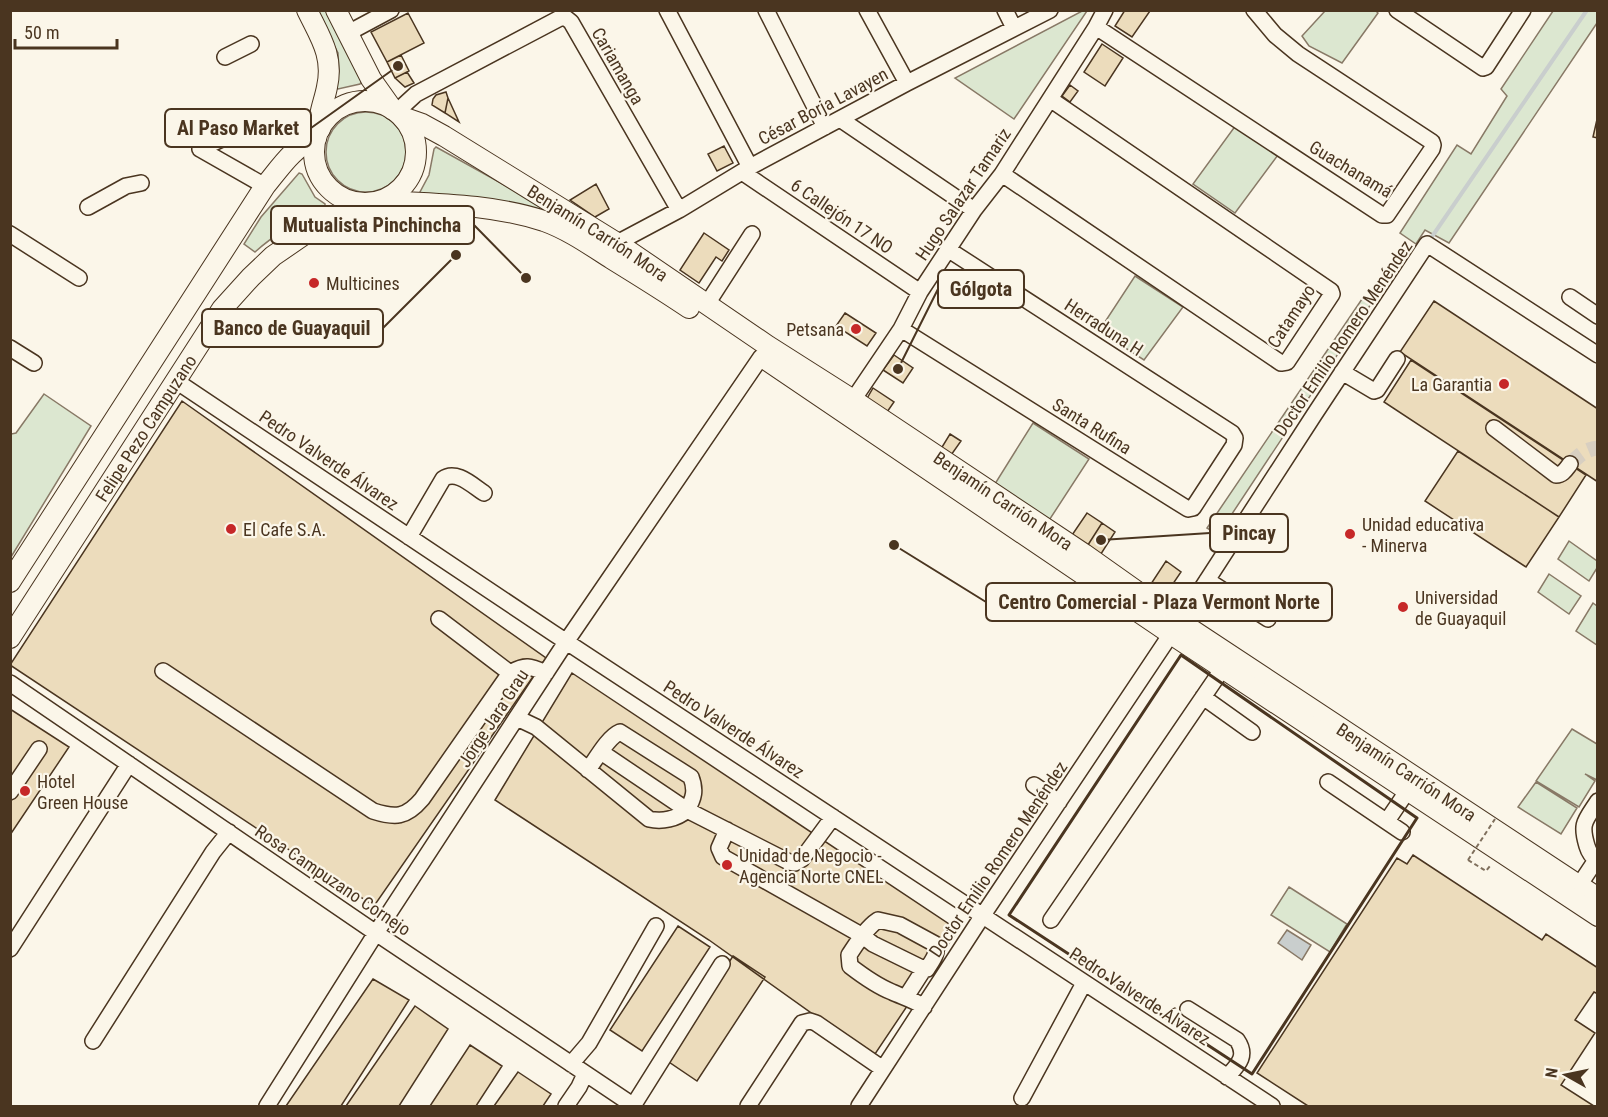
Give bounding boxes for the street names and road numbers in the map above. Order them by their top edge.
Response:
street label: Cariamanga [588,24,648,108]
street label: César Borja Lavayen [755,63,891,149]
street label: Hugo Salazar Tamariz [911,124,1015,264]
street label: Guachanamá [1306,136,1396,202]
street label: 6 Callejón 17 NO [787,174,897,258]
street label: Benjamín Carrión Mora [524,180,672,285]
street label: Doctor Emilio Romero Menéndez [1270,236,1417,440]
street label: Catamayo [1263,280,1319,352]
street label: Herraduna H [1061,294,1147,360]
street label: Felipe Pezo Campuzano [90,351,200,505]
street label: Santa Rufina [1049,393,1135,459]
street label: Pedro Valverde Álvarez [255,406,403,514]
street label: Benjamín Carrión Mora [930,446,1077,554]
street label: Jorge Jara Grau [453,665,533,771]
street label: Pedro Valverde Álvarez [660,676,808,782]
street label: Benjamín Carrión Mora [1333,718,1480,825]
street label: Doctor Emilio Romero Menéndez [925,757,1072,961]
street label: Rosa Campuzano Cornejo [251,820,415,940]
street label: Pedro Valverde Álvarez [1066,943,1214,1049]

